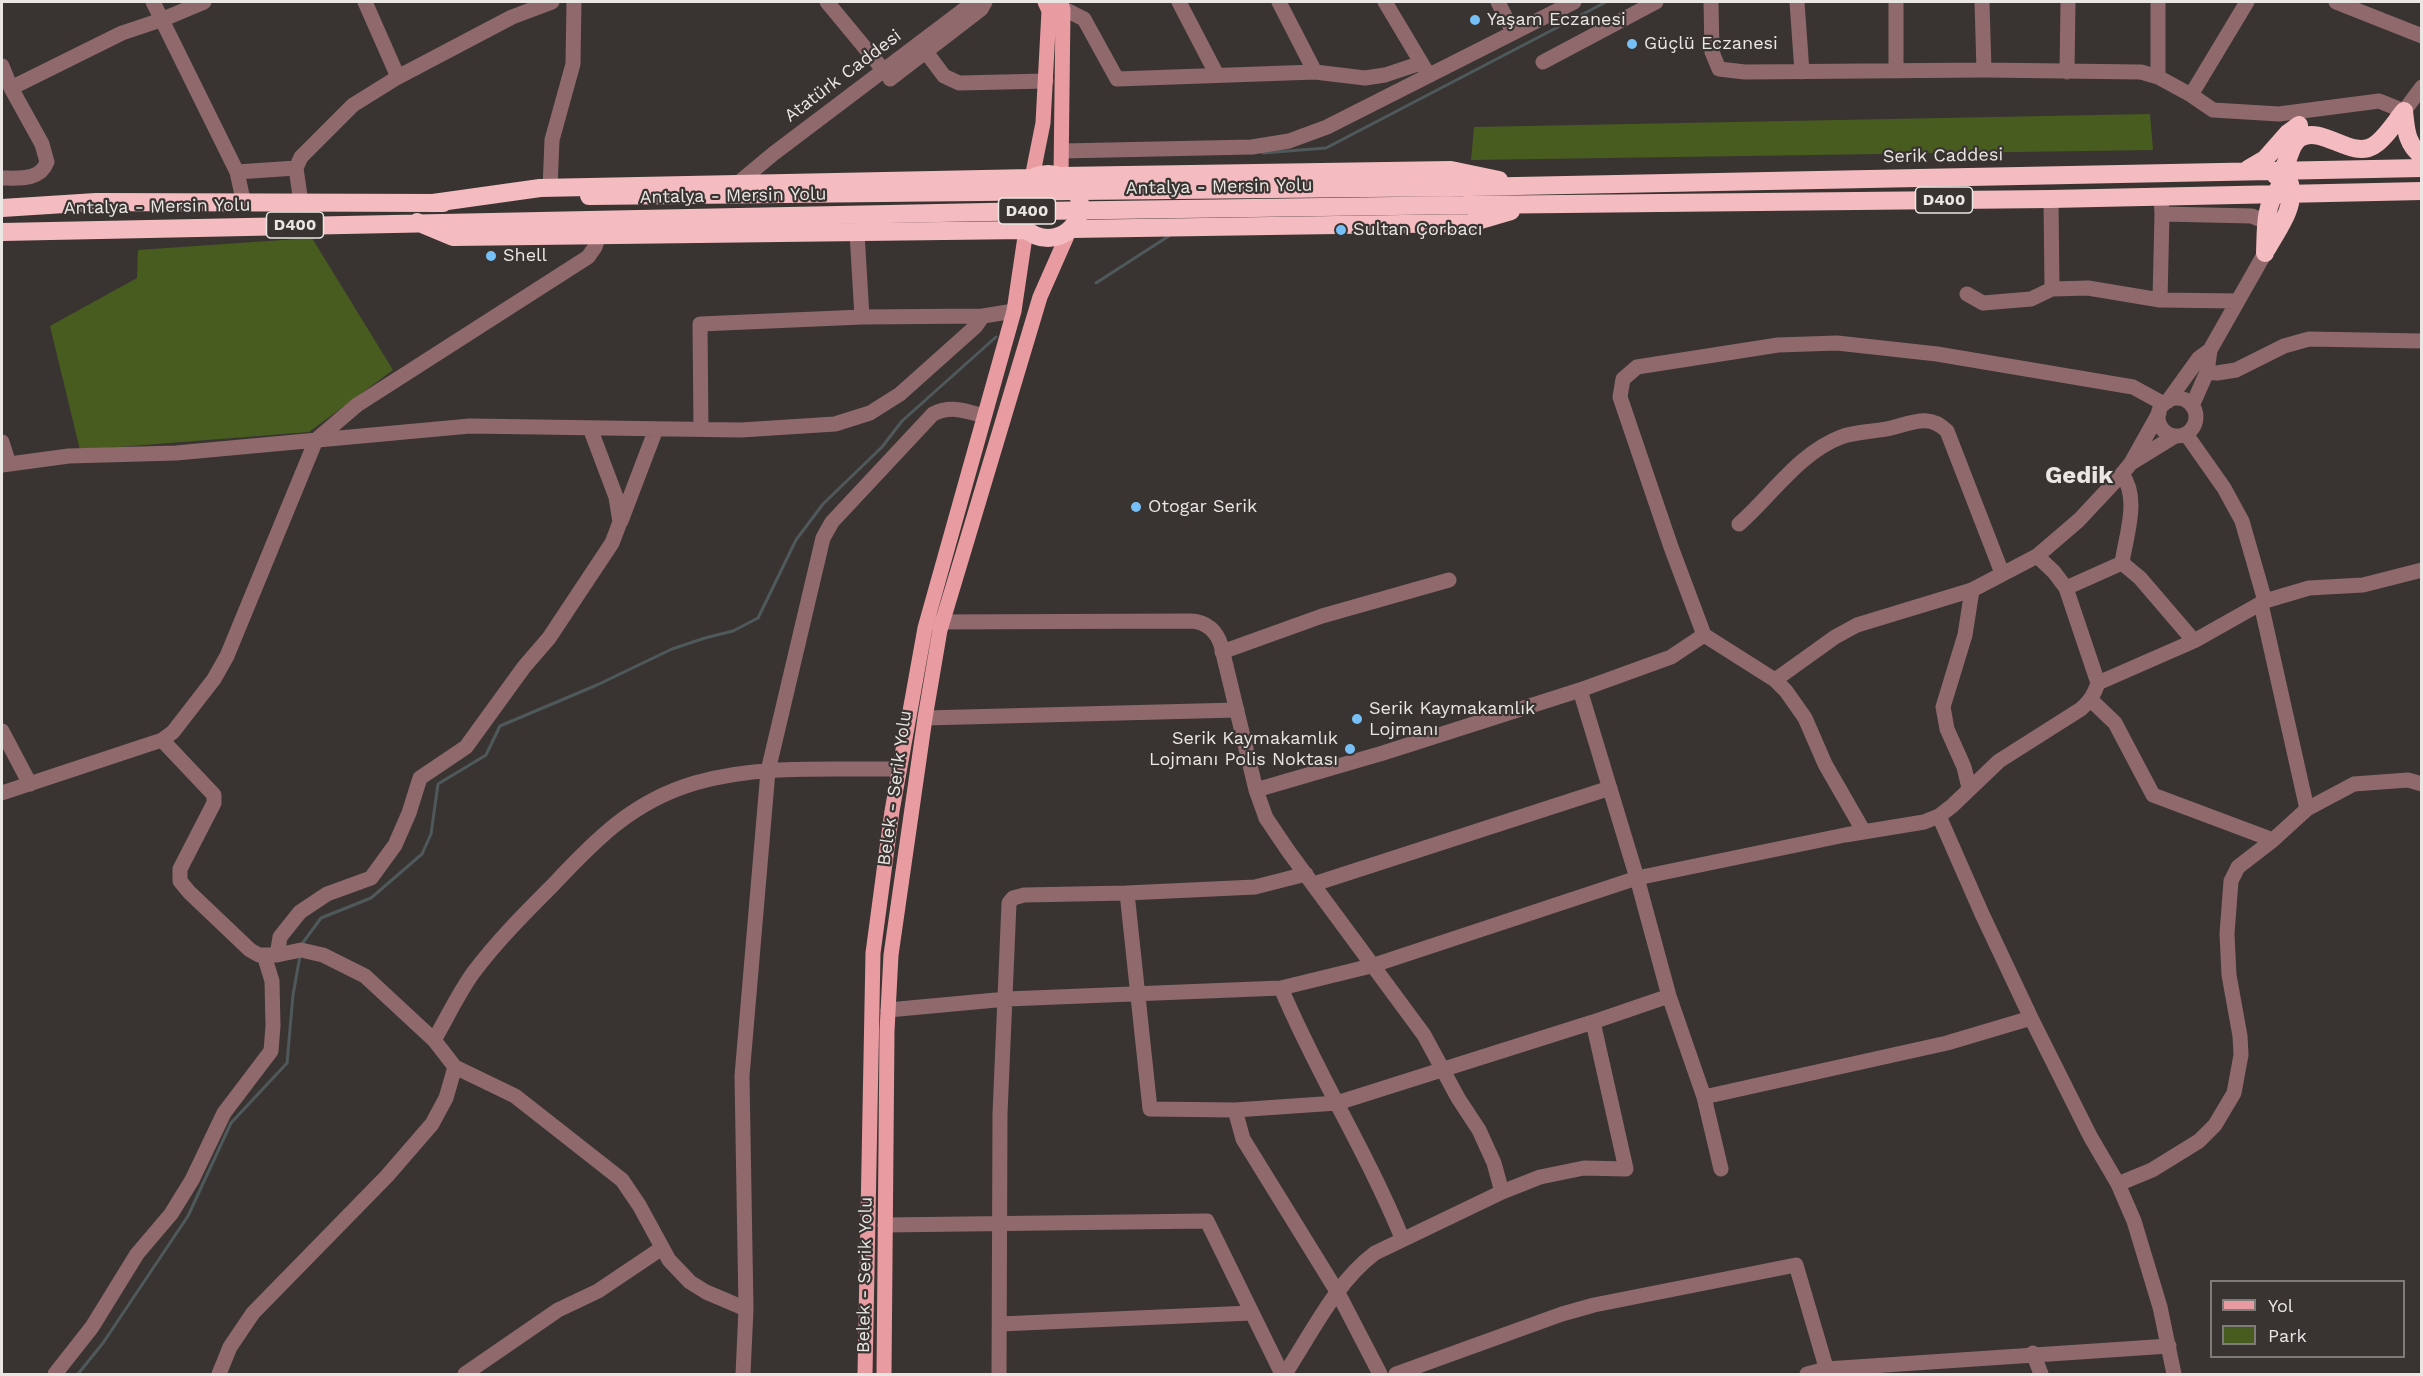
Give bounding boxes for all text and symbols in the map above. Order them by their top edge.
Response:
place label: Yaşam Eczanesi [1487,9,1626,31]
marker: Yaşam Eczanesi [1468,13,1482,27]
street label: Atatürk Caddesi [780,25,906,127]
place label: Güçlü Eczanesi [1644,33,1778,55]
marker: Güçlü Eczanesi [1625,37,1639,51]
street label: Serik Caddesi [1883,144,2003,168]
street label: Antalya - Mersin Yolu [1125,175,1313,199]
street label: Antalya - Mersin Yolu [639,184,827,208]
road number: D400 [1916,187,1972,213]
street label: Antalya - Mersin Yolu [63,195,251,219]
road number: D400 [998,198,1056,224]
road number: D400 [266,212,324,238]
place label: Sultan Çorbacı [1353,219,1483,241]
marker: Sultan Çorbacı [1334,223,1348,237]
place label: Shell [503,245,547,267]
marker: Shell [484,249,498,263]
district label: Gedik [2045,462,2113,490]
place label: Otogar Serik [1148,496,1257,518]
marker: Otogar Serik [1129,500,1143,514]
place label: Serik Kaymakamlık Lojmanı [1369,698,1535,740]
street label: Belek - Serik Yolu [873,709,917,867]
marker: Serik Kaymakamlık Lojmanı [1350,712,1364,726]
place label: Serik Kaymakamlık Lojmanı Polis Noktası [1149,728,1338,771]
marker: Serik Kaymakamlık Lojmanı Polis Noktası [1343,742,1357,756]
street label: Belek - Serik Yolu [853,1197,877,1353]
legend [2210,1280,2405,1358]
text: Yol [2268,1295,2293,1316]
text: Park [2268,1325,2307,1346]

